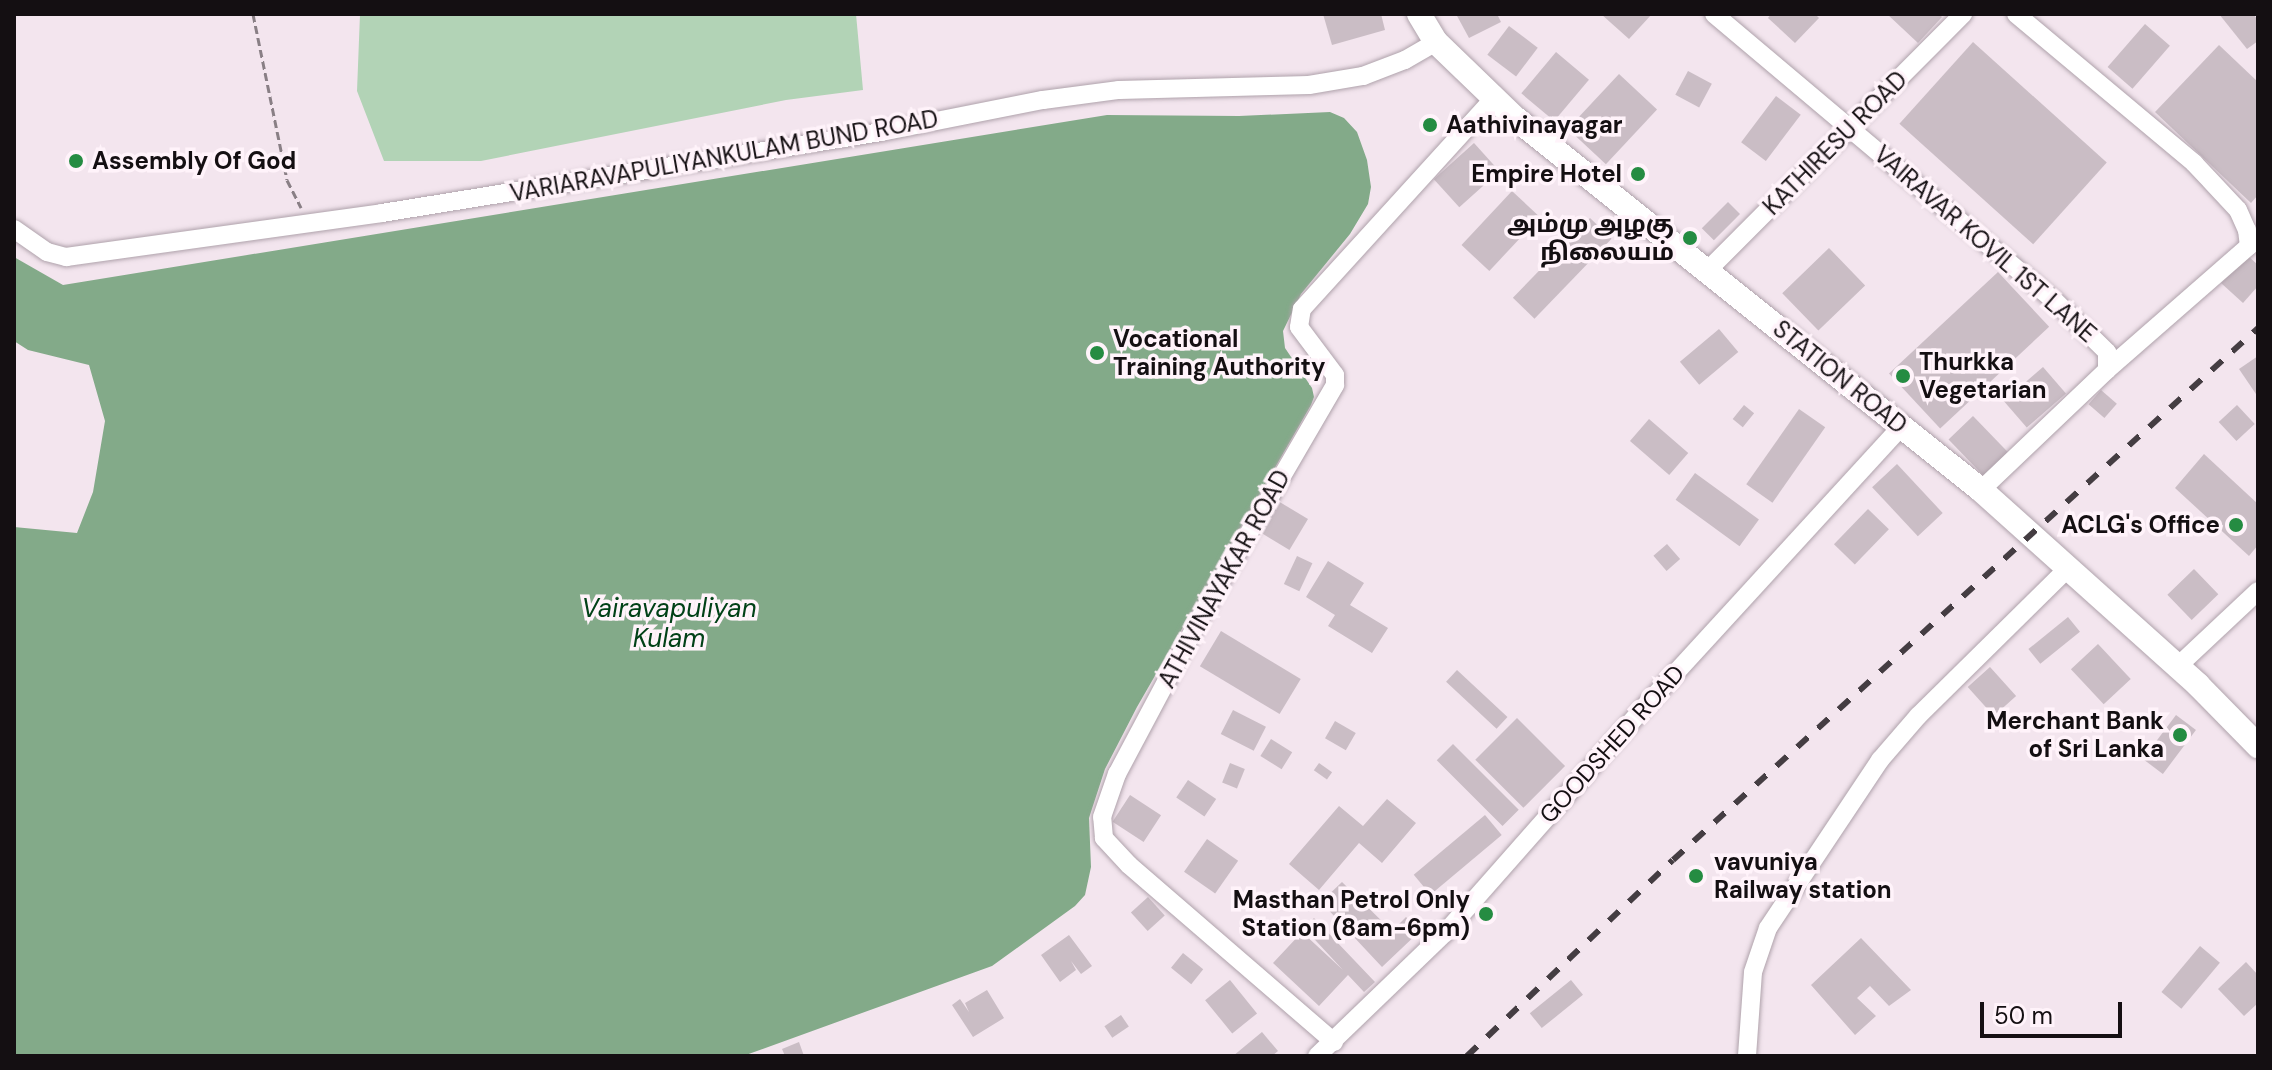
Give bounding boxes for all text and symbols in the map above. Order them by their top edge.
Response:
street label: KATHIRESU ROAD [1757,65,1913,221]
street label: VARIARAVAPULIYANKULAM BUND ROAD [508,104,940,208]
place label: Aathivinayagar [1446,111,1623,139]
marker: Aathivinayagar [1421,116,1439,134]
street label: VAIRAVAR KOVIL 1ST LANE [1868,140,2102,348]
place label: Assembly Of God [92,147,296,175]
marker: Assembly Of God [67,152,85,170]
place label: Empire Hotel [1471,160,1622,188]
marker: Empire Hotel [1629,165,1647,183]
place label: அம்மு அழகு நிலையம் [1507,210,1674,266]
marker: அம்மு அழகு நிலையம் [1681,229,1699,247]
street label: STATION ROAD [1767,314,1913,440]
place label: Vocational Training Authority [1113,325,1326,381]
marker: Vocational Training Authority [1088,344,1106,362]
place label: Thurkka Vegetarian [1919,348,2046,404]
marker: Thurkka Vegetarian [1894,367,1912,385]
street label: ATHIVINAYAKAR ROAD [1152,465,1296,693]
place label: ACLG's Office [2061,511,2220,539]
marker: ACLG's Office [2227,516,2245,534]
water label: Vairavapuliyan Kulam [581,593,757,654]
street label: GOODSHED ROAD [1533,659,1691,829]
place label: Merchant Bank of Sri Lanka [1986,707,2164,763]
marker: Merchant Bank of Sri Lanka [2171,726,2189,744]
place label: vavuniya Railway station [1714,848,1892,904]
marker: vavuniya Railway station [1685,865,1707,887]
place label: Masthan Petrol Only Station (8am-6pm) [1233,886,1470,942]
marker: Masthan Petrol Only Station (8am-6pm) [1477,905,1495,923]
scale bar [1984,986,2126,1036]
text: 50 m [1994,1000,2053,1031]

